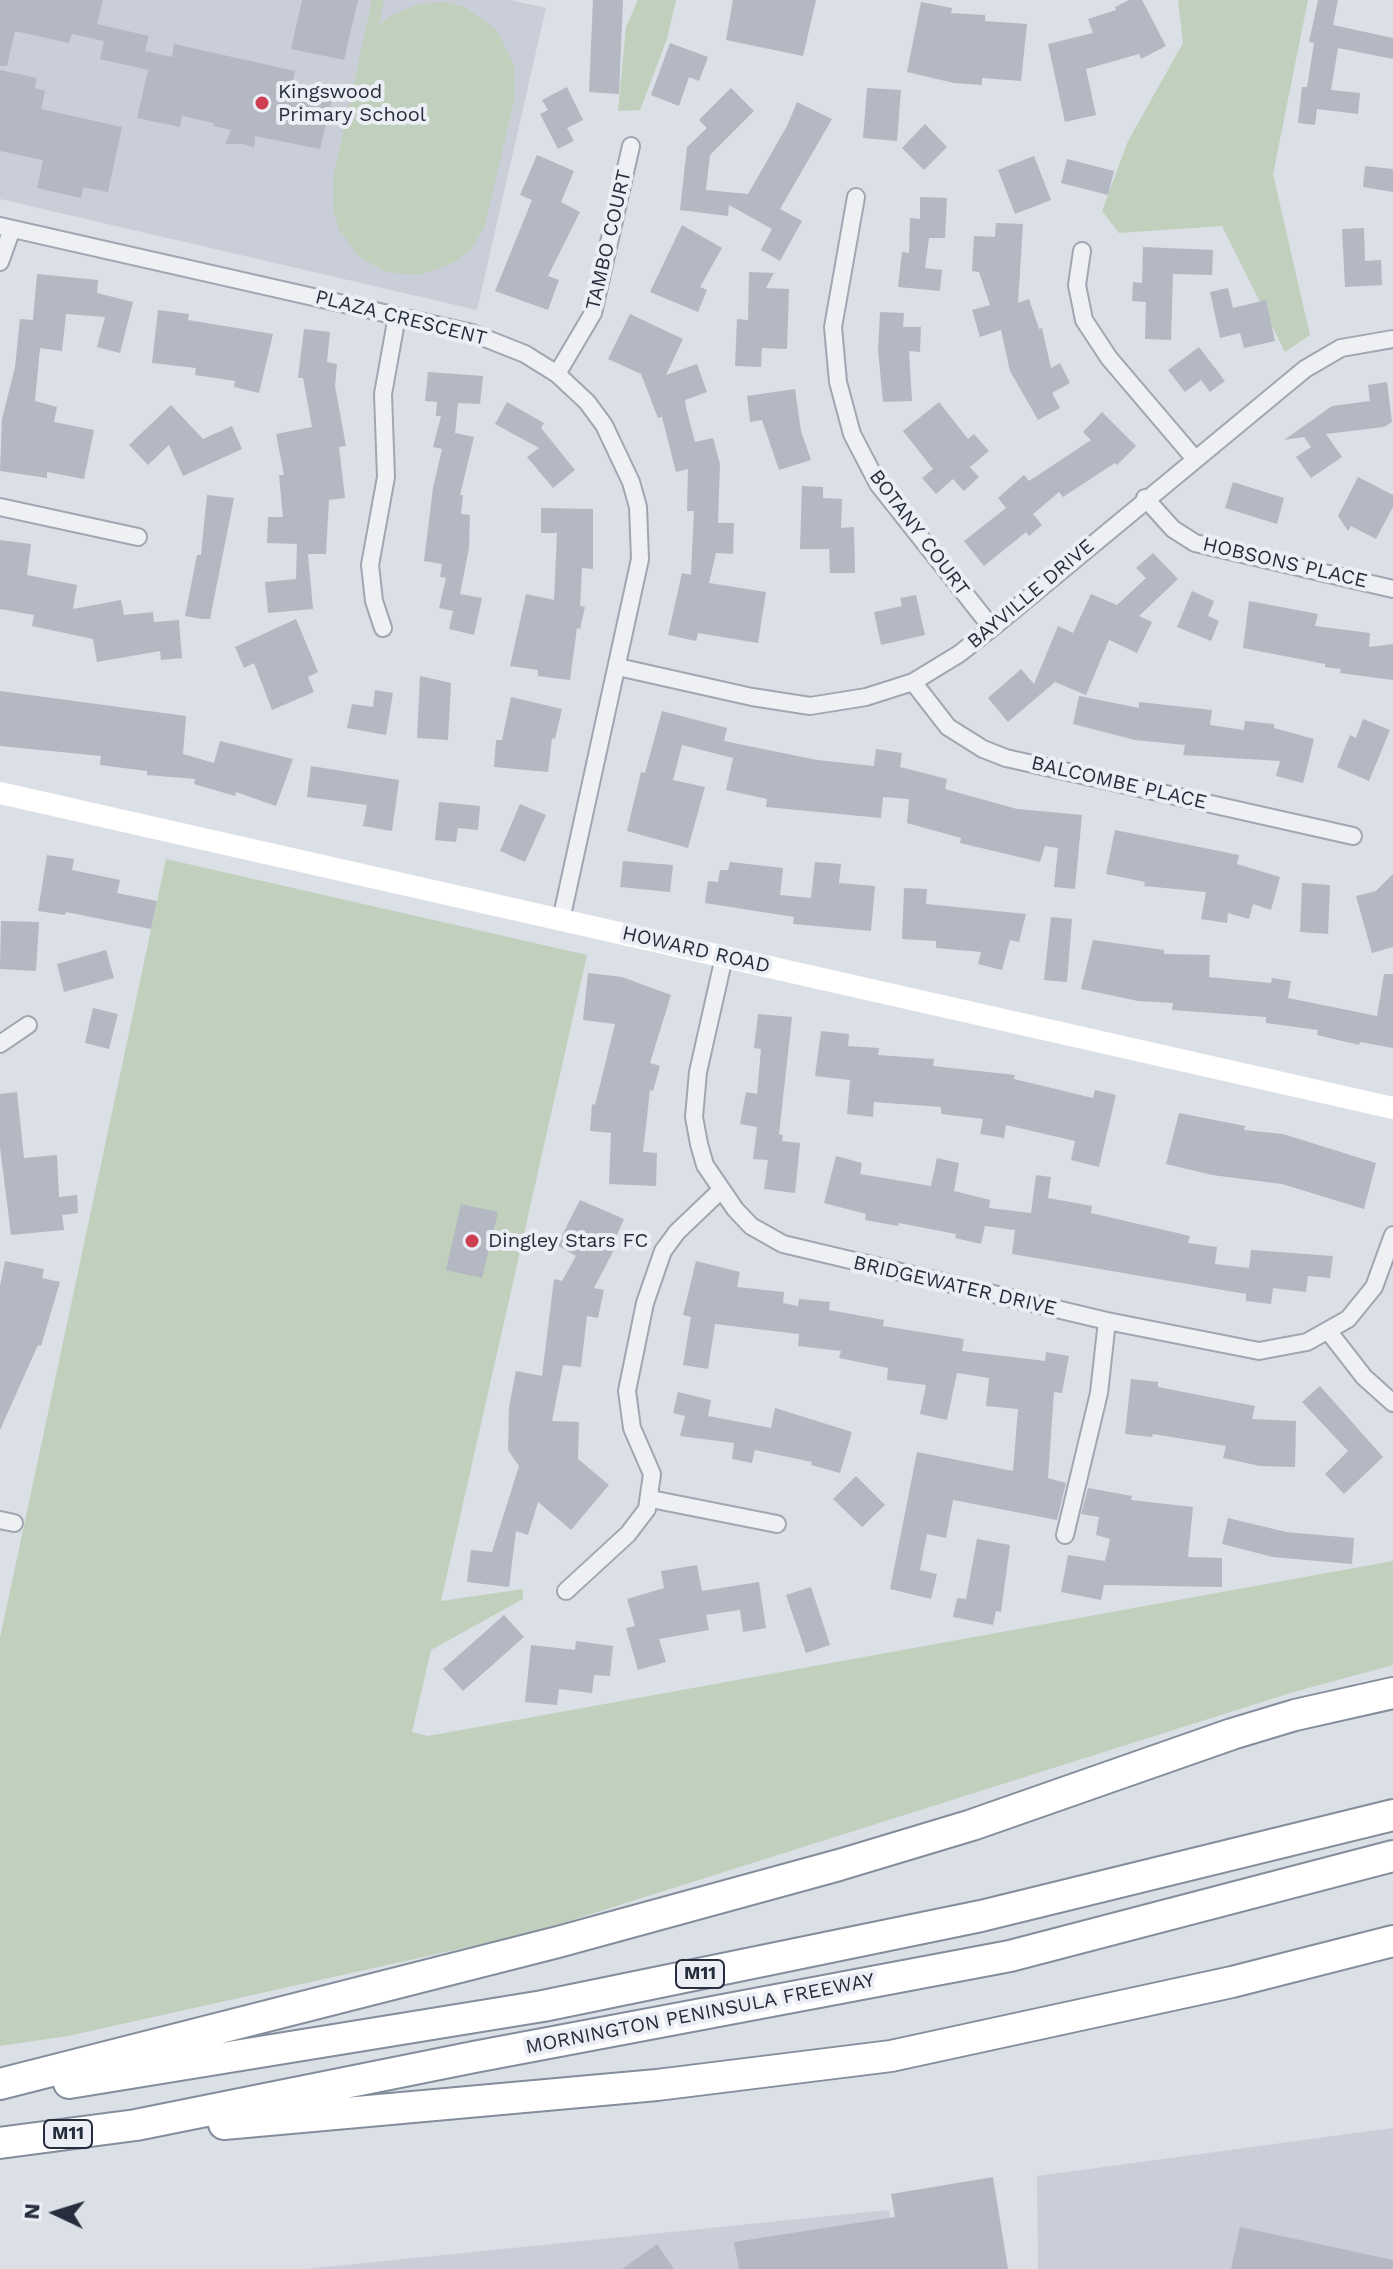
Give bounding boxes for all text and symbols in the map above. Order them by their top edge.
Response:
place label: Kingswood Primary School [278,80,426,127]
marker: Kingswood Primary School [253,94,271,112]
street label: TAMBO COURT [581,168,637,312]
street label: PLAZA CRESCENT [313,285,489,351]
street label: BOTANY COURT [864,465,974,601]
street label: HOBSONS PLACE [1200,532,1370,594]
street label: BAYVILLE DRIVE [963,534,1099,654]
street label: BALCOMBE PLACE [1029,751,1209,815]
street label: HOWARD ROAD [620,921,772,979]
place label: Dingley Stars FC [488,1229,648,1253]
marker: Dingley Stars FC [463,1232,481,1250]
street label: BRIDGEWATER DRIVE [851,1251,1059,1321]
road number: M11 [676,1960,724,1988]
street label: MORNINGTON PENINSULA FREEWAY [523,1968,877,2060]
road number: M11 [44,2120,92,2148]
north arrow [16,2173,96,2253]
text: N [19,2202,45,2220]

